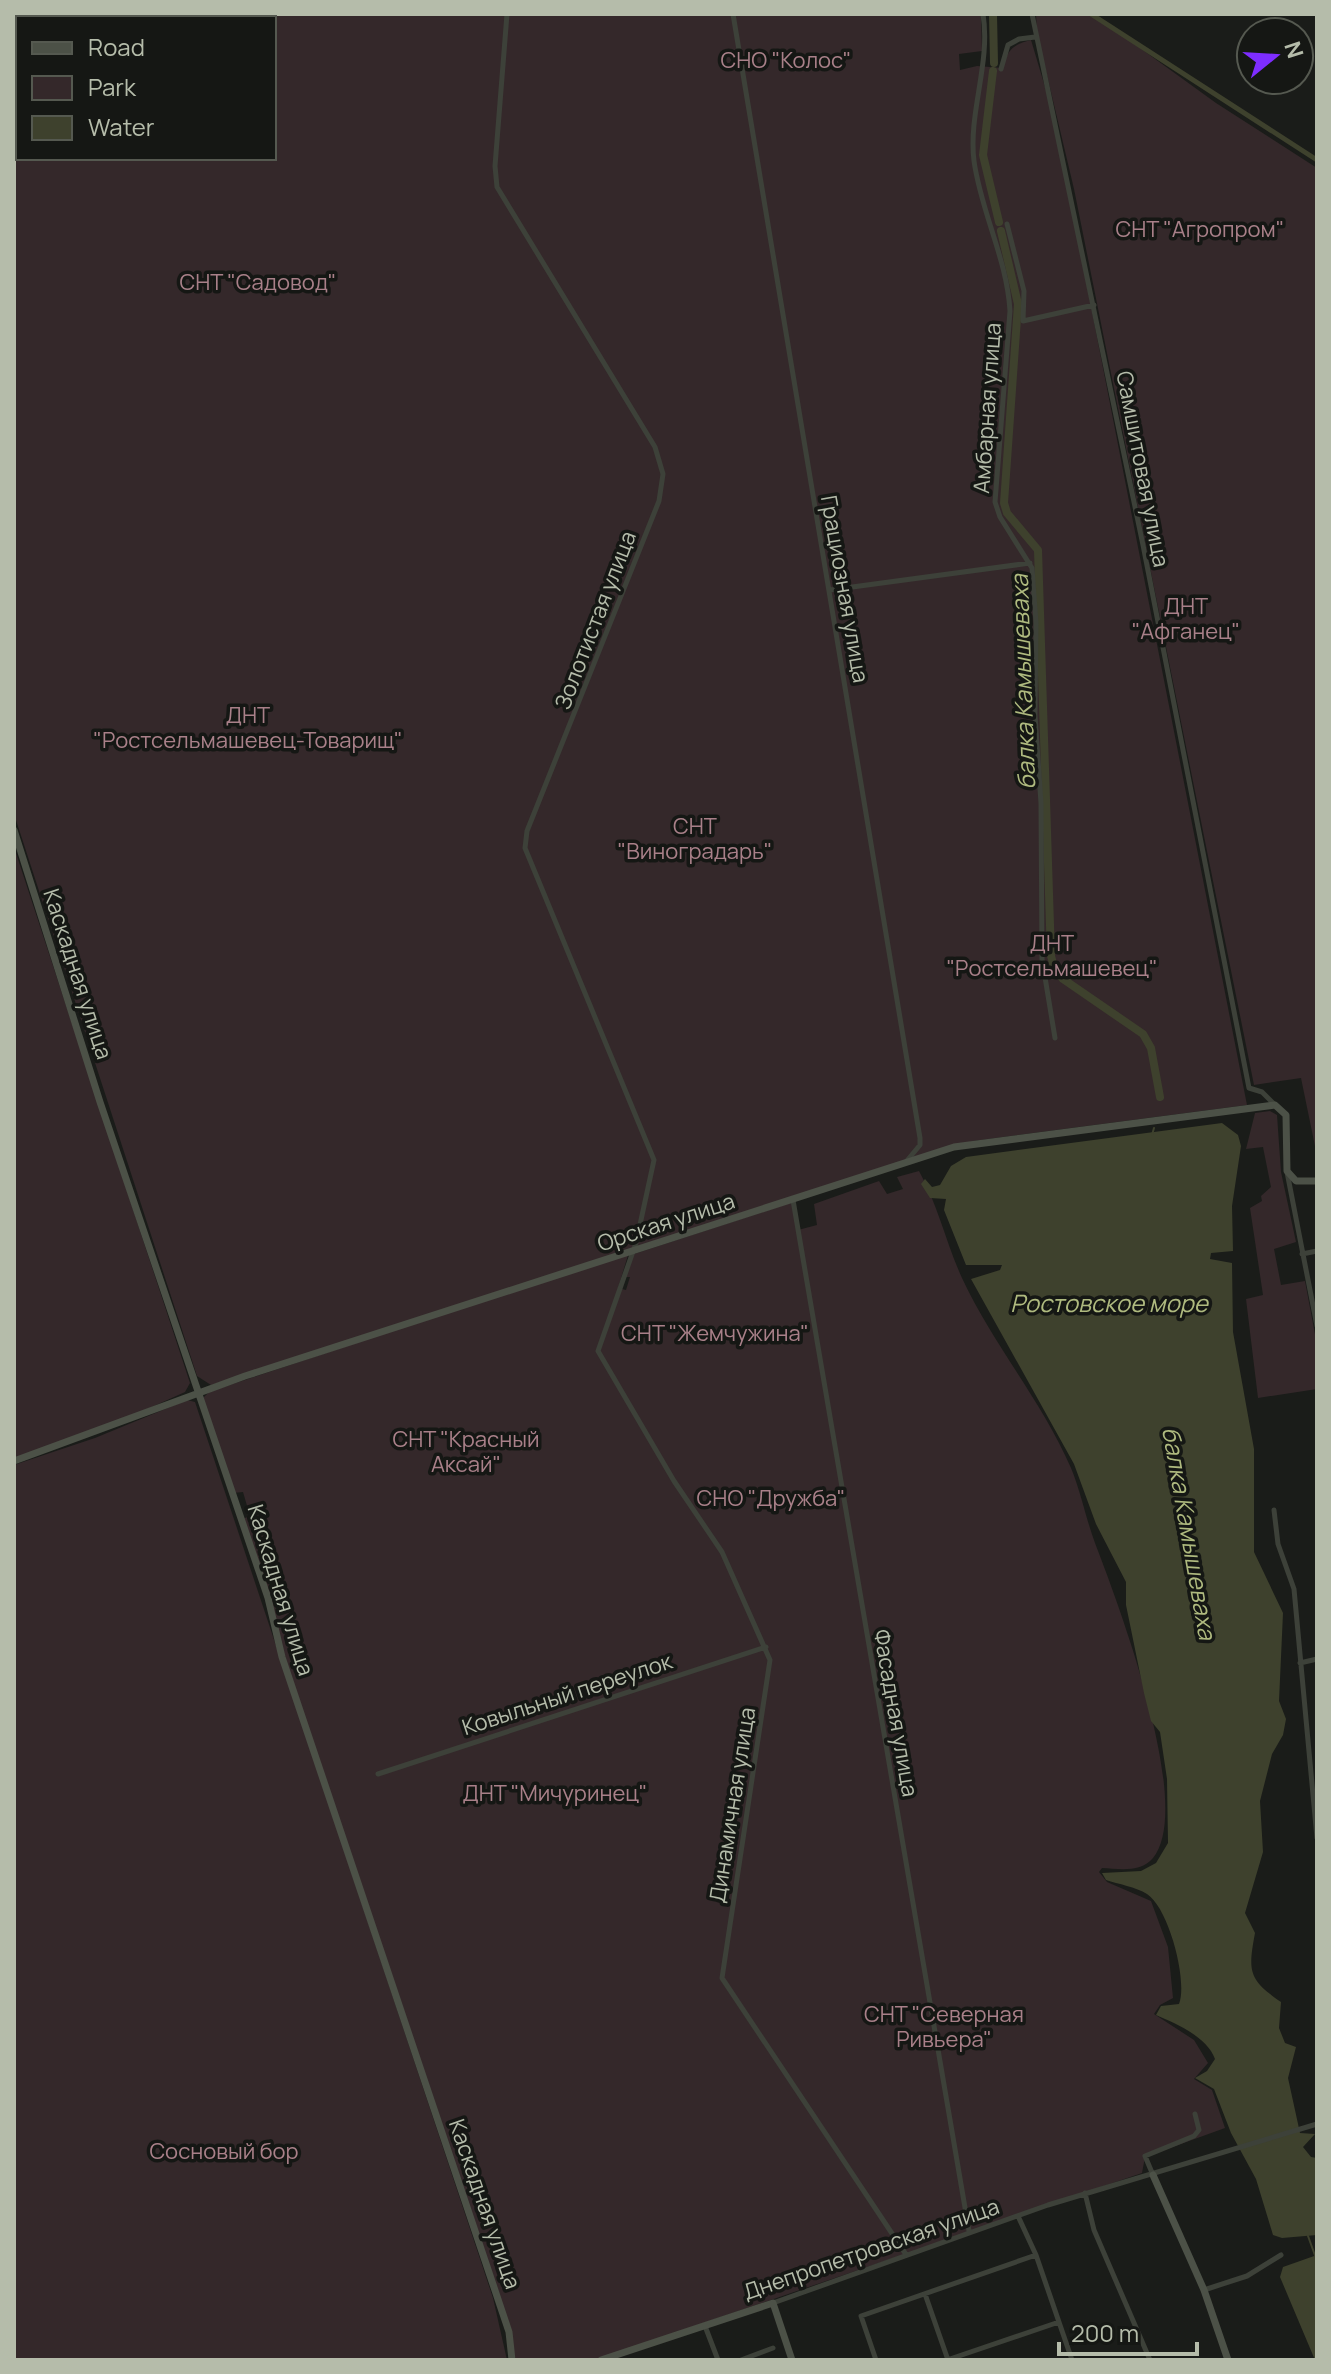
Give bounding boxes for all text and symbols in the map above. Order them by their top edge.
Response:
legend [16,16,276,160]
north arrow [1235,16,1315,96]
text: Road [88,30,145,63]
text: N [1277,38,1311,62]
park label: СНО "Колос" [721,45,851,75]
text: Park [88,70,137,103]
text: Water [88,110,155,143]
park label: СНТ "Агропром" [1116,214,1284,244]
park label: СНТ "Садовод" [179,267,337,297]
street label: Амбарная улица [966,322,1008,494]
street label: Самшитовая улица [1109,368,1177,570]
street label: Грациозная улица [814,493,876,685]
street label: Золотистая улица [547,527,643,713]
water label: балка Камышеваха [1002,572,1042,790]
park label: ДНТ "Афганец" [1132,591,1240,646]
park label: ДНТ "Ростсельмашевец-Товарищ" [93,700,403,755]
park label: СНТ "Виноградарь" [618,811,772,866]
street label: Каскадная улица [36,885,120,1063]
park label: ДНТ "Ростсельмашевец" [946,928,1158,983]
street label: Орская улица [593,1186,739,1258]
water label: Ростовское море [1010,1286,1210,1319]
park label: СНТ "Жемчужина" [621,1318,809,1348]
park label: СНТ "Красный Аксай" [392,1424,540,1479]
water label: балка Камышеваха [1155,1424,1225,1644]
park label: СНО "Дружба" [697,1483,845,1513]
street label: Каскадная улица [241,1501,321,1679]
street label: Фасадная улица [867,1627,925,1799]
street label: Ковыльный переулок [458,1646,677,1742]
street label: Динамичная улица [702,1705,762,1905]
park label: ДНТ "Мичуринец" [463,1778,647,1808]
park label: СНТ "Северная Ривьера" [864,1999,1024,2054]
street label: Каскадная улица [442,2115,528,2293]
park label: Сосновый бор [149,2136,299,2166]
street label: Днепропетровская улица [739,2191,1003,2307]
scale bar [1059,2306,1197,2356]
text: 200 m [1071,2316,1139,2349]

